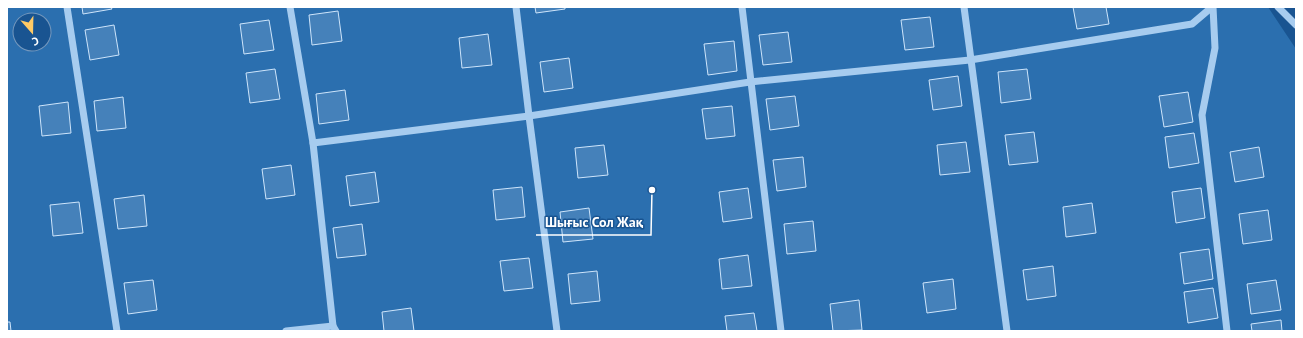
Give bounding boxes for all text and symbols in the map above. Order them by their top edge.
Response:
north arrow [12,12,52,52]
text: С [30,34,41,49]
callout: Шығыс Сол Жақ [536,209,651,235]
text: Шығыс Сол Жақ [545,213,644,231]

